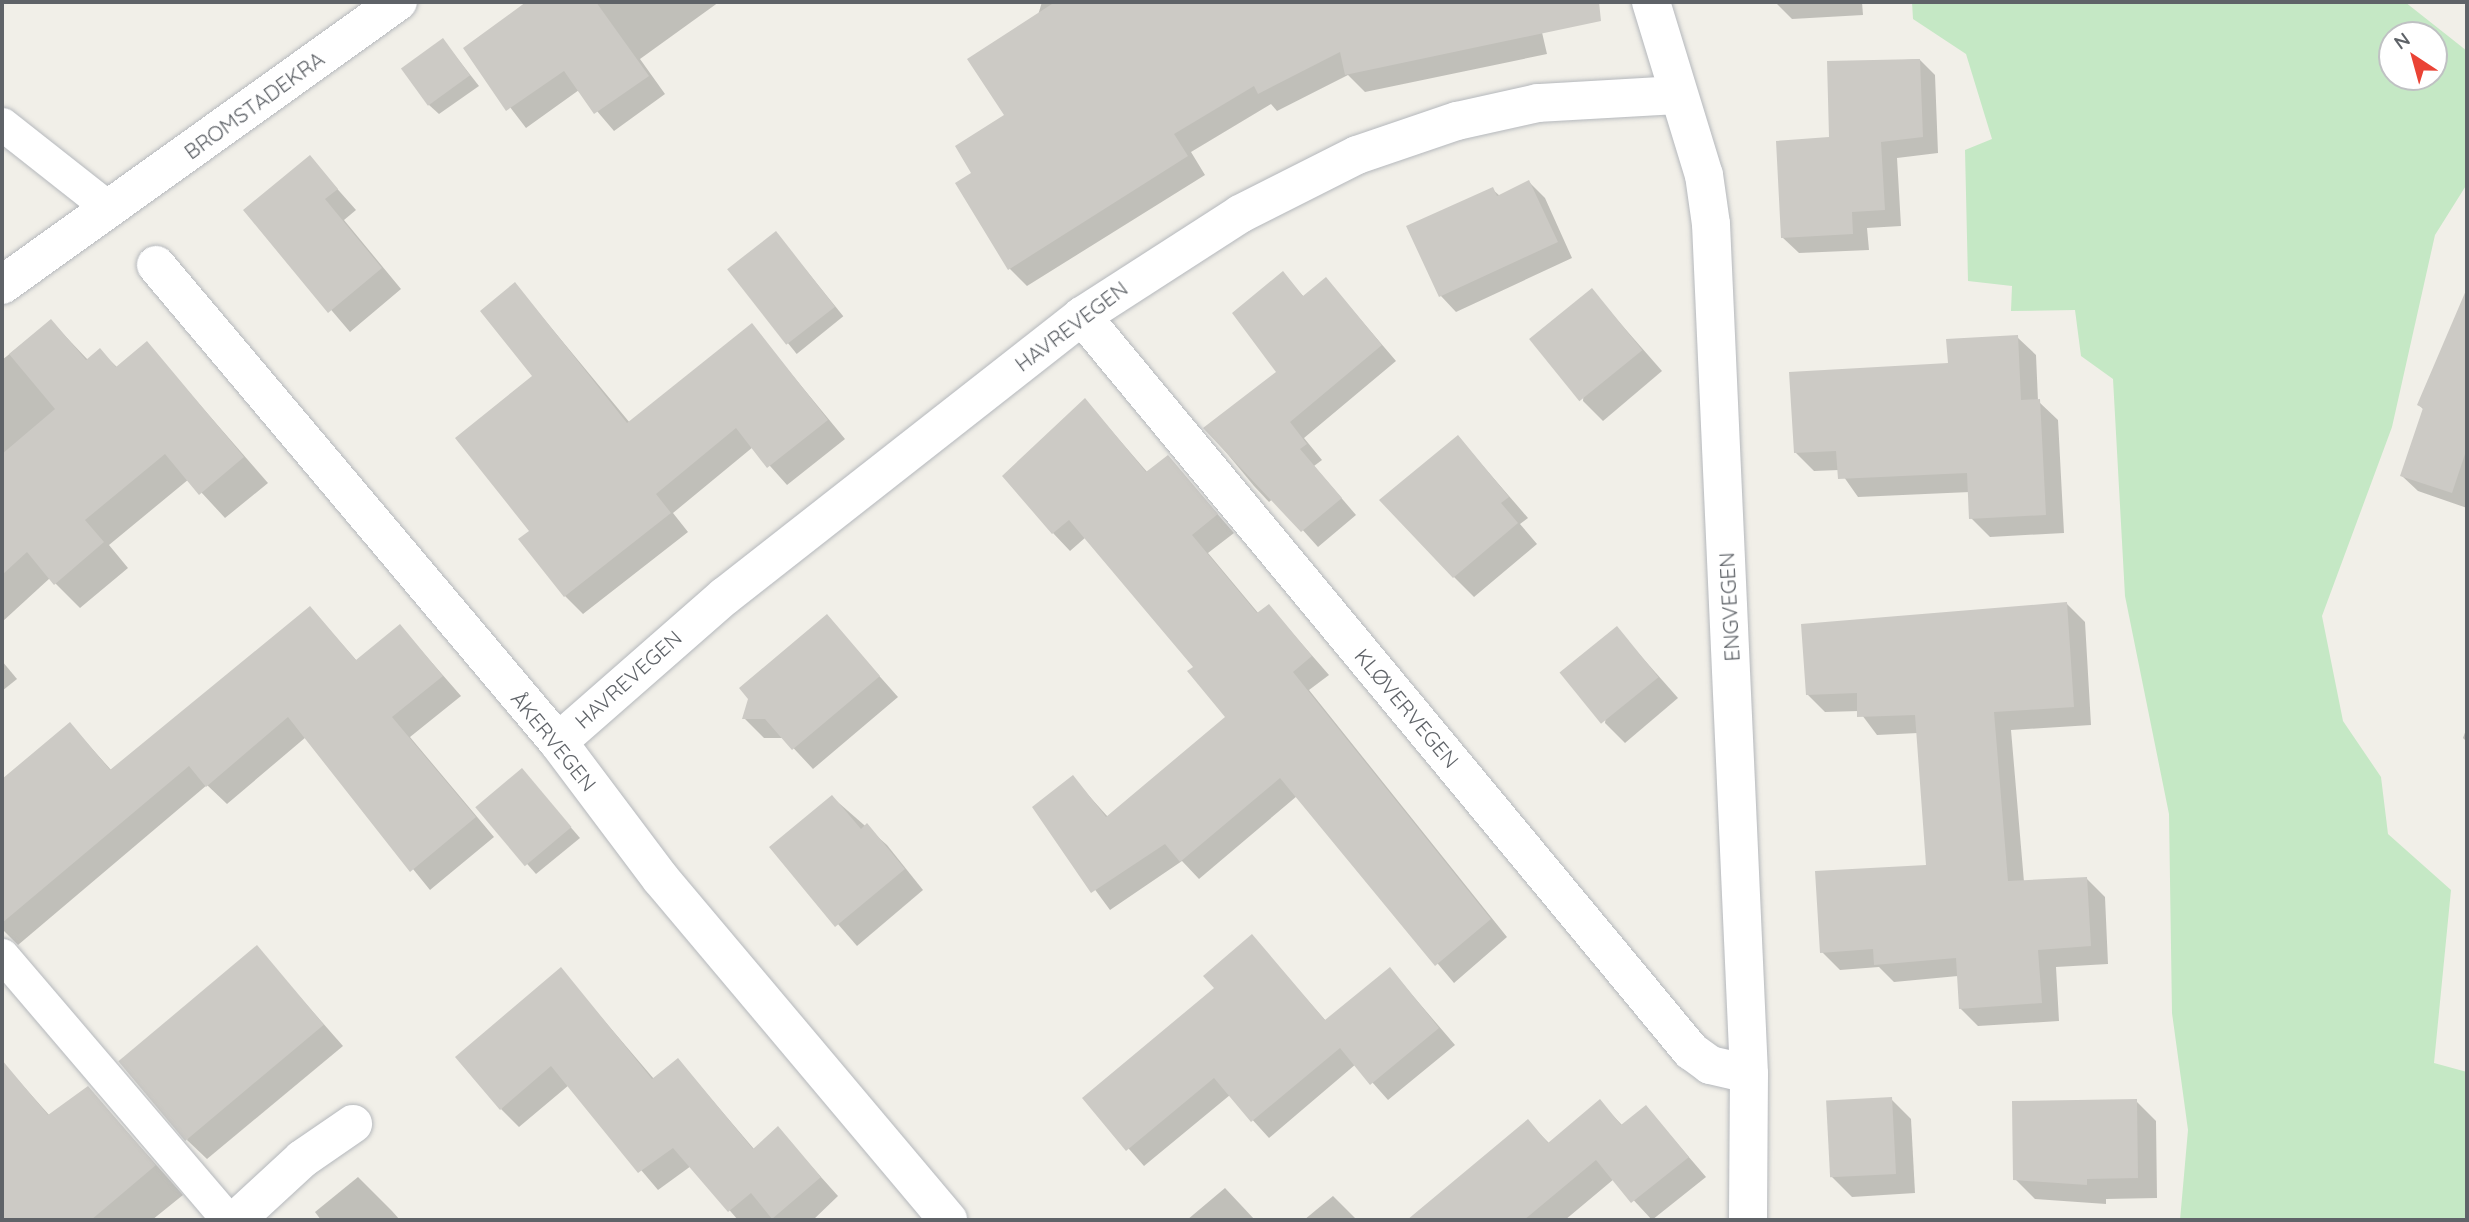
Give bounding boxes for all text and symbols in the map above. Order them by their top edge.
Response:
north arrow [2378,21,2448,91]
text: N [2389,27,2415,54]
street label: BROMSTADEKRA [179,46,329,164]
street label: HAVREVEGEN [1010,275,1132,377]
street label: ENGVEGEN [1714,552,1744,662]
street label: HAVREVEGEN [570,625,686,733]
street label: KLØVERVEGEN [1350,643,1464,773]
street label: ÅKERVEGEN [506,686,602,796]

